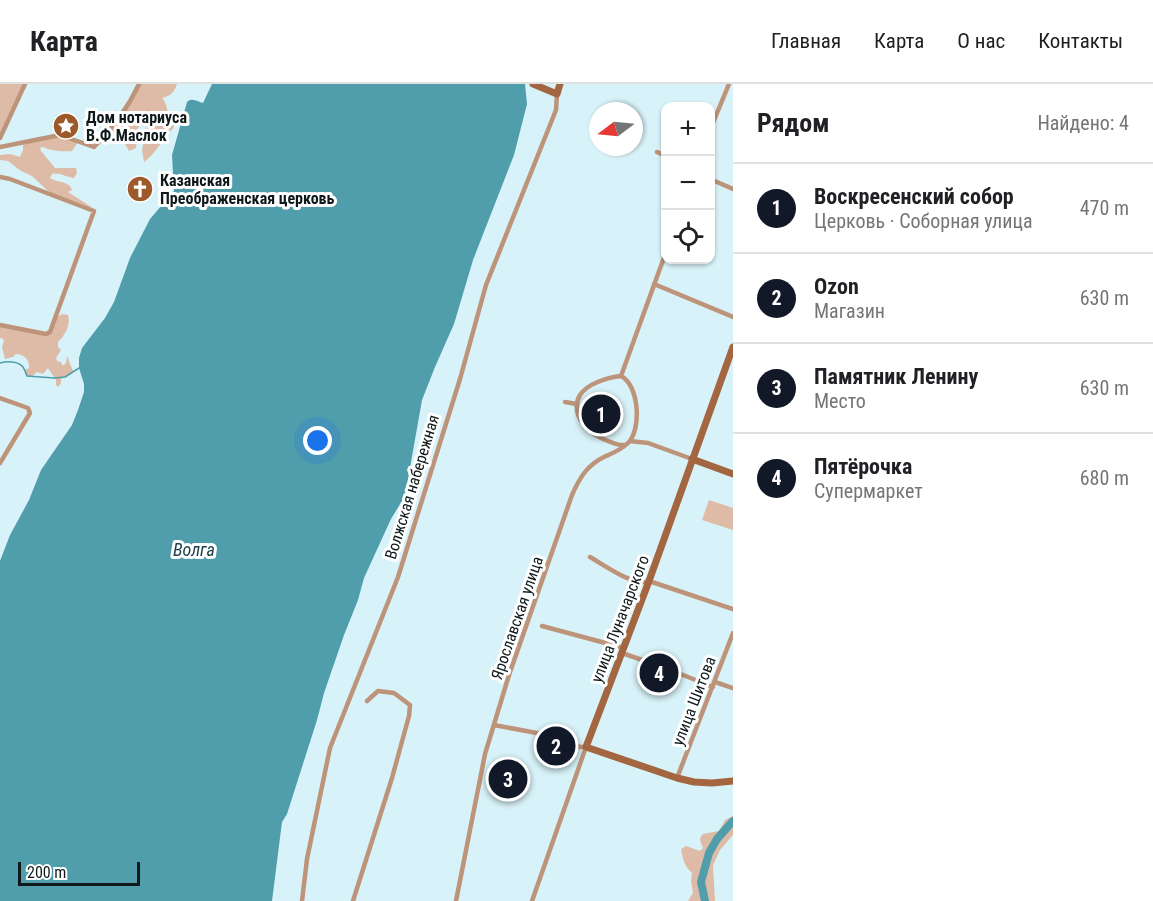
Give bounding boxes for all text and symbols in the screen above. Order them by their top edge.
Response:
text: Карта [30,25,98,58]
text: Главная [771,29,841,53]
text: Карта [874,29,924,53]
text: О нас [957,29,1005,53]
text: Контакты [1038,29,1123,53]
north arrow [589,102,643,156]
map controls [661,102,715,264]
button: + [661,102,715,156]
place label: Дом нотариуса В.Ф.Маслок [86,108,187,145]
text: Рядом [757,108,829,138]
place icon: Дом нотариуса В.Ф.Маслок [51,111,81,141]
text: Найдено: 4 [1037,111,1129,135]
button: − [661,156,715,210]
place label: Казанская Преображенская церковь [160,171,334,208]
church icon: Казанская Преображенская церковь [125,174,155,204]
text: Воскресенский собор [814,184,1014,209]
text: 1 [771,196,782,220]
text: 470 m [1080,196,1129,220]
text: Церковь · Соборная улица [814,209,1033,233]
button: locate [661,210,715,264]
text: Ozon [814,274,859,299]
text: 2 [771,286,782,310]
text: 630 m [1080,286,1129,310]
text: Магазин [814,299,885,323]
text: Памятник Ленину [814,364,978,389]
text: 3 [771,376,782,400]
text: 630 m [1080,376,1129,400]
text: Место [814,389,866,413]
pin: 1 [582,392,620,436]
street label: Волжская набережная [381,413,443,561]
your location [303,426,332,455]
text: Пятёрочка [814,454,912,479]
text: 4 [771,466,782,490]
text: 680 m [1080,466,1129,490]
text: Супермаркет [814,479,923,503]
water label: Волга [173,539,215,560]
street label: улица Луначарского [587,553,653,685]
street label: Ярославская улица [487,554,547,682]
pin: 4 [640,650,678,696]
street label: улица Шитова [668,654,720,748]
pin: 2 [536,724,576,768]
pin: 3 [488,756,528,802]
scale bar [18,859,140,886]
text: 200 m [27,863,66,882]

